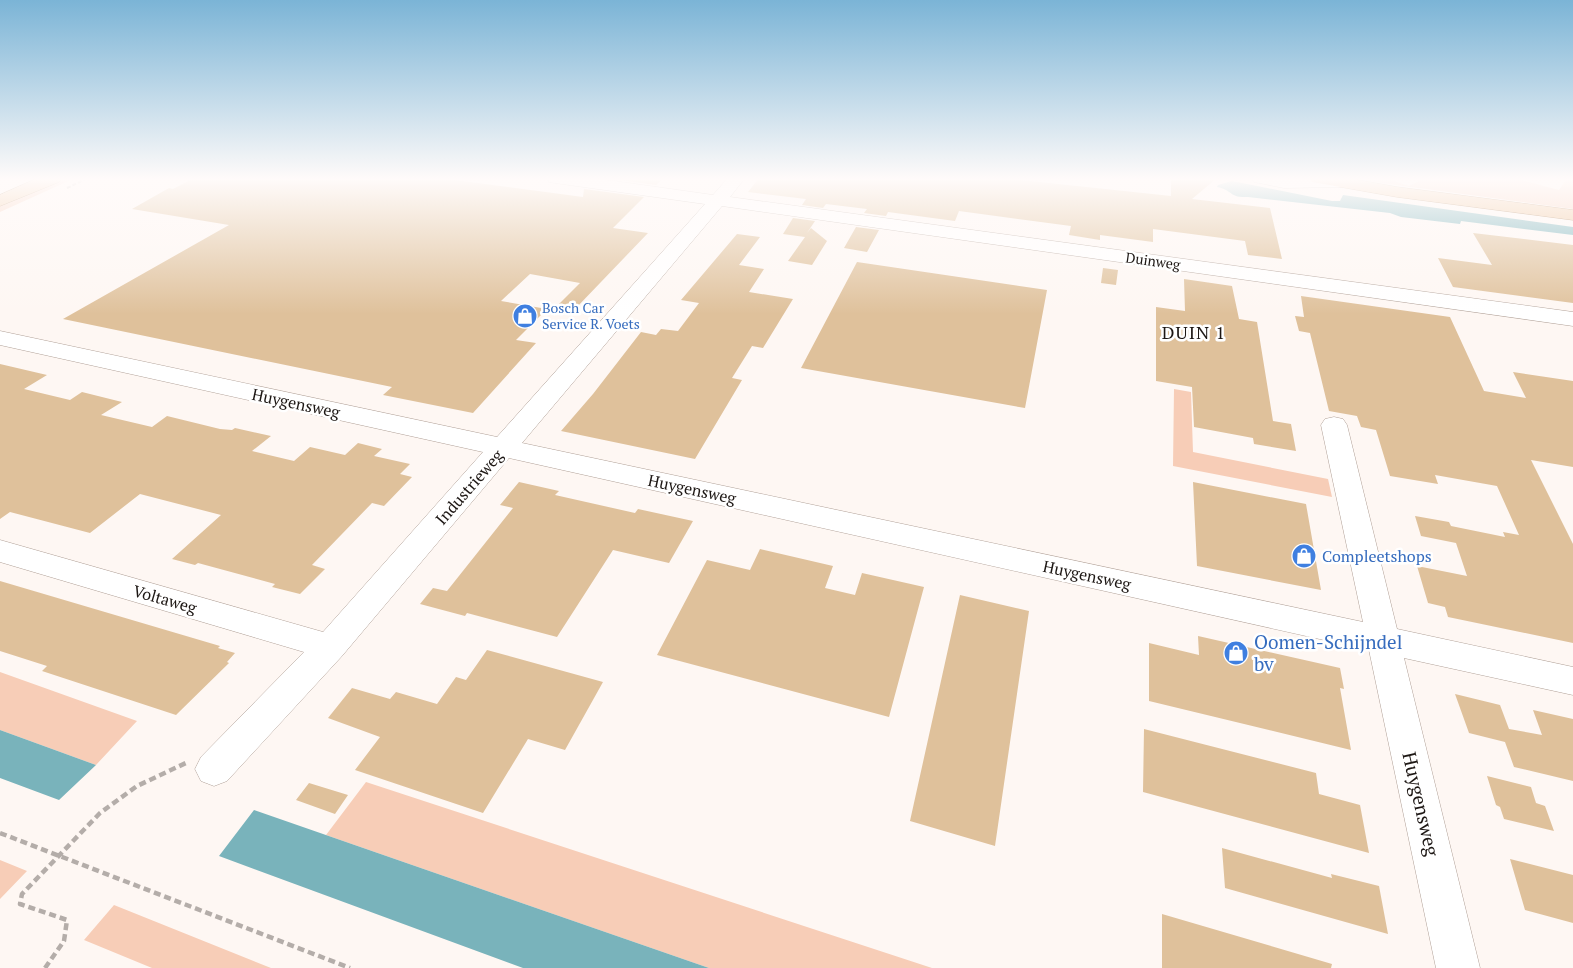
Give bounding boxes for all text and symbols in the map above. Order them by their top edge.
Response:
street label: Duinweg [1125,247,1182,274]
place label: Bosch Car Service R. Voets [542,298,640,333]
shop icon: Bosch Car Service R. Voets [512,303,538,329]
district label: DUIN 1 [1162,320,1226,344]
street label: Huygensweg [250,383,343,423]
street label: Industrieweg [430,444,508,529]
street label: Huygensweg [646,469,739,509]
shop icon: Compleetshops [1291,543,1317,569]
place label: Compleetshops [1322,545,1432,567]
street label: Huygensweg [1041,555,1134,595]
street label: Voltaweg [131,579,200,619]
place label: Oomen-Schijndel bv [1254,629,1402,676]
shop icon: Oomen-Schijndel bv [1223,640,1249,666]
street label: Huygensweg [1397,749,1446,859]

